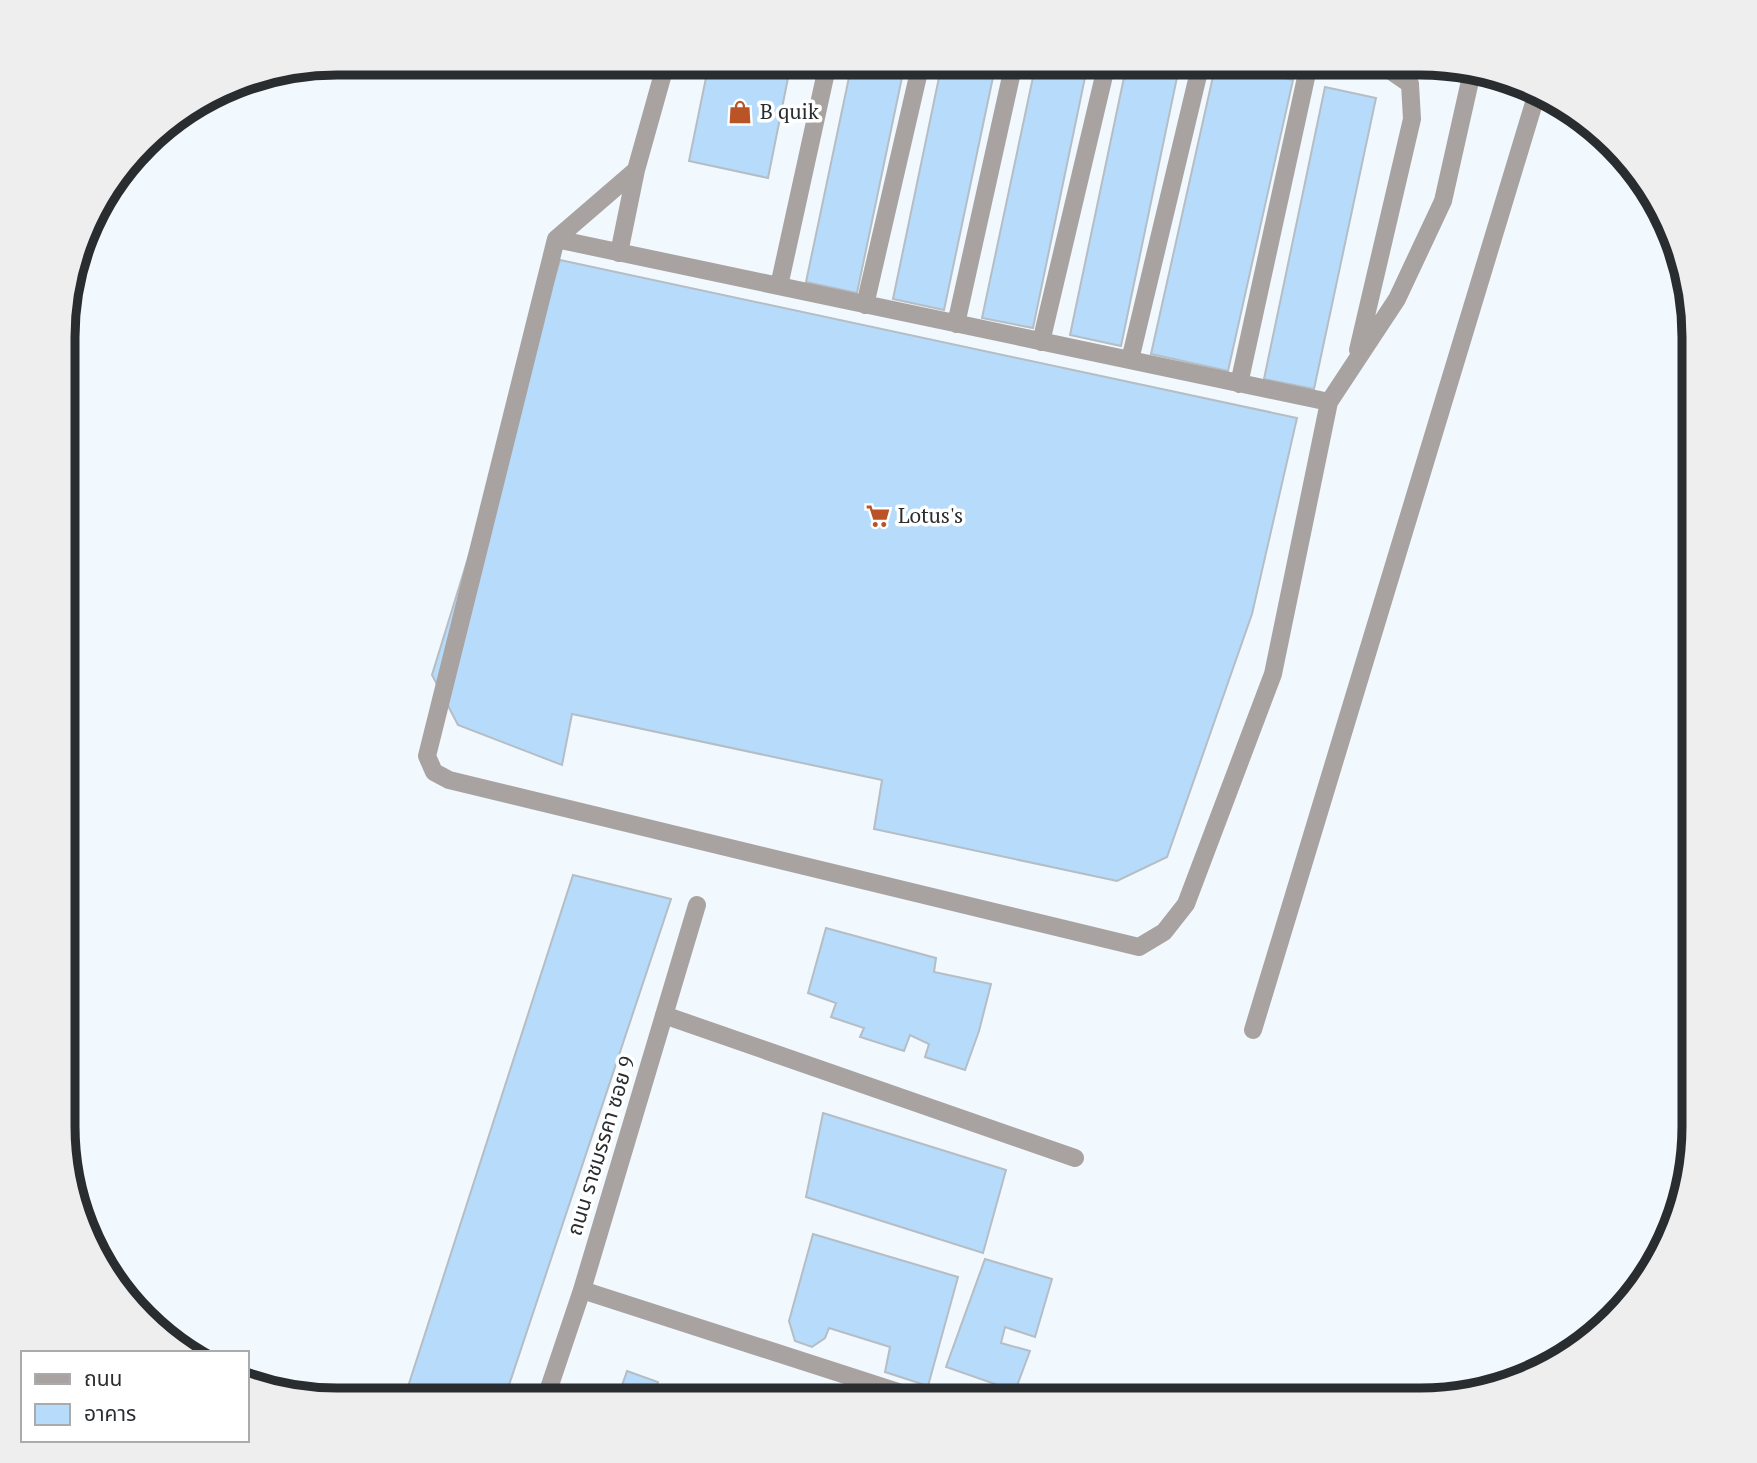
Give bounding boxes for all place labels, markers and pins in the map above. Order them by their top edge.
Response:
place label: B quik [760,97,819,125]
shop icon: B quik [726,98,754,126]
place label: Lotus's [898,501,963,529]
supermarket icon: Lotus's [864,502,892,530]

